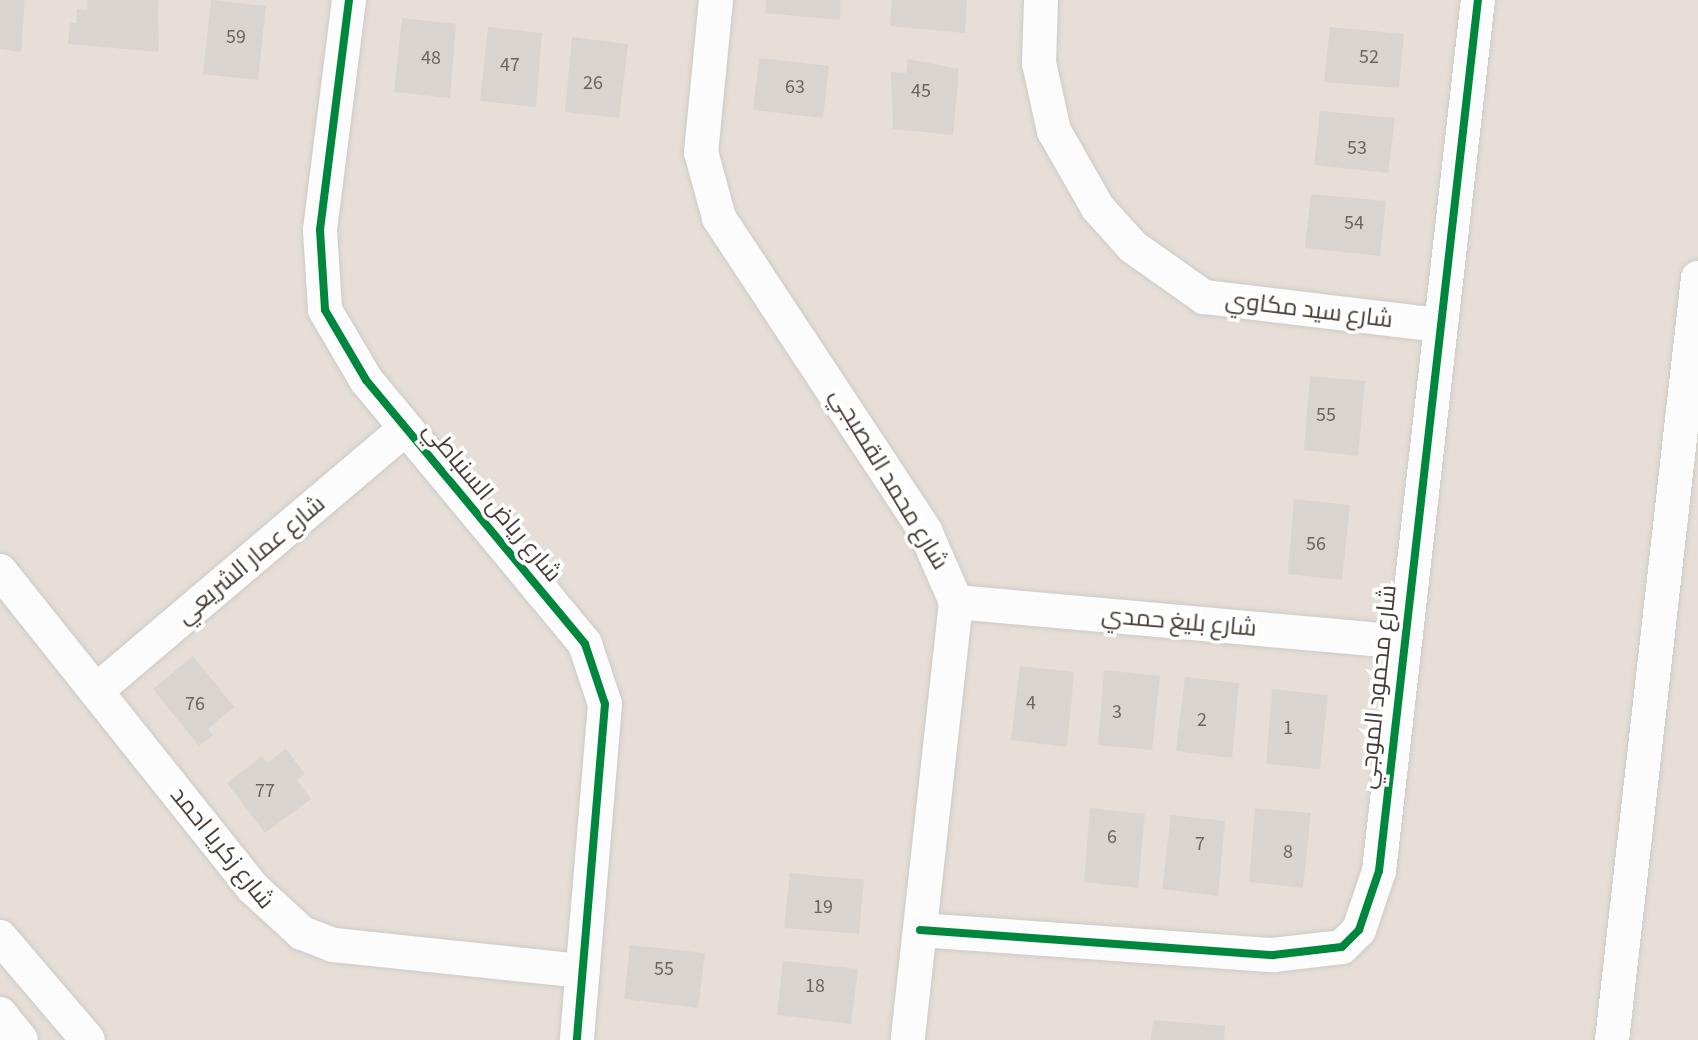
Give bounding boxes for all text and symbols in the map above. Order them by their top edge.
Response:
house number: 59 [226,25,246,49]
house number: 52 [1359,45,1379,69]
house number: 48 [421,46,441,70]
house number: 47 [500,53,520,77]
house number: 26 [583,71,603,95]
house number: 63 [785,75,805,99]
house number: 45 [911,79,931,103]
house number: 53 [1347,136,1367,160]
house number: 54 [1344,211,1364,235]
street label: شارع سيد مكاوي [1224,285,1394,335]
street label: شارع محمد القصبجي [823,383,955,575]
house number: 55 [1316,403,1336,427]
street label: شارع رياض السنباطي [417,416,567,588]
street label: شارع عمار الشريعي [171,489,331,631]
house number: 56 [1306,532,1326,556]
street label: شارع محمود الموجي [1353,583,1403,791]
street label: شارع بليغ حمدي [1100,601,1258,643]
house number: 4 [1026,691,1036,715]
house number: 76 [185,692,205,716]
house number: 3 [1112,700,1122,724]
house number: 2 [1197,708,1207,732]
house number: 1 [1283,716,1293,740]
house number: 77 [255,779,275,803]
street label: شارع زكريا احمد [164,781,280,915]
house number: 6 [1107,825,1117,849]
house number: 7 [1195,832,1205,856]
house number: 8 [1283,840,1293,864]
house number: 19 [813,895,833,919]
house number: 55 [654,957,674,981]
house number: 18 [805,974,825,998]

